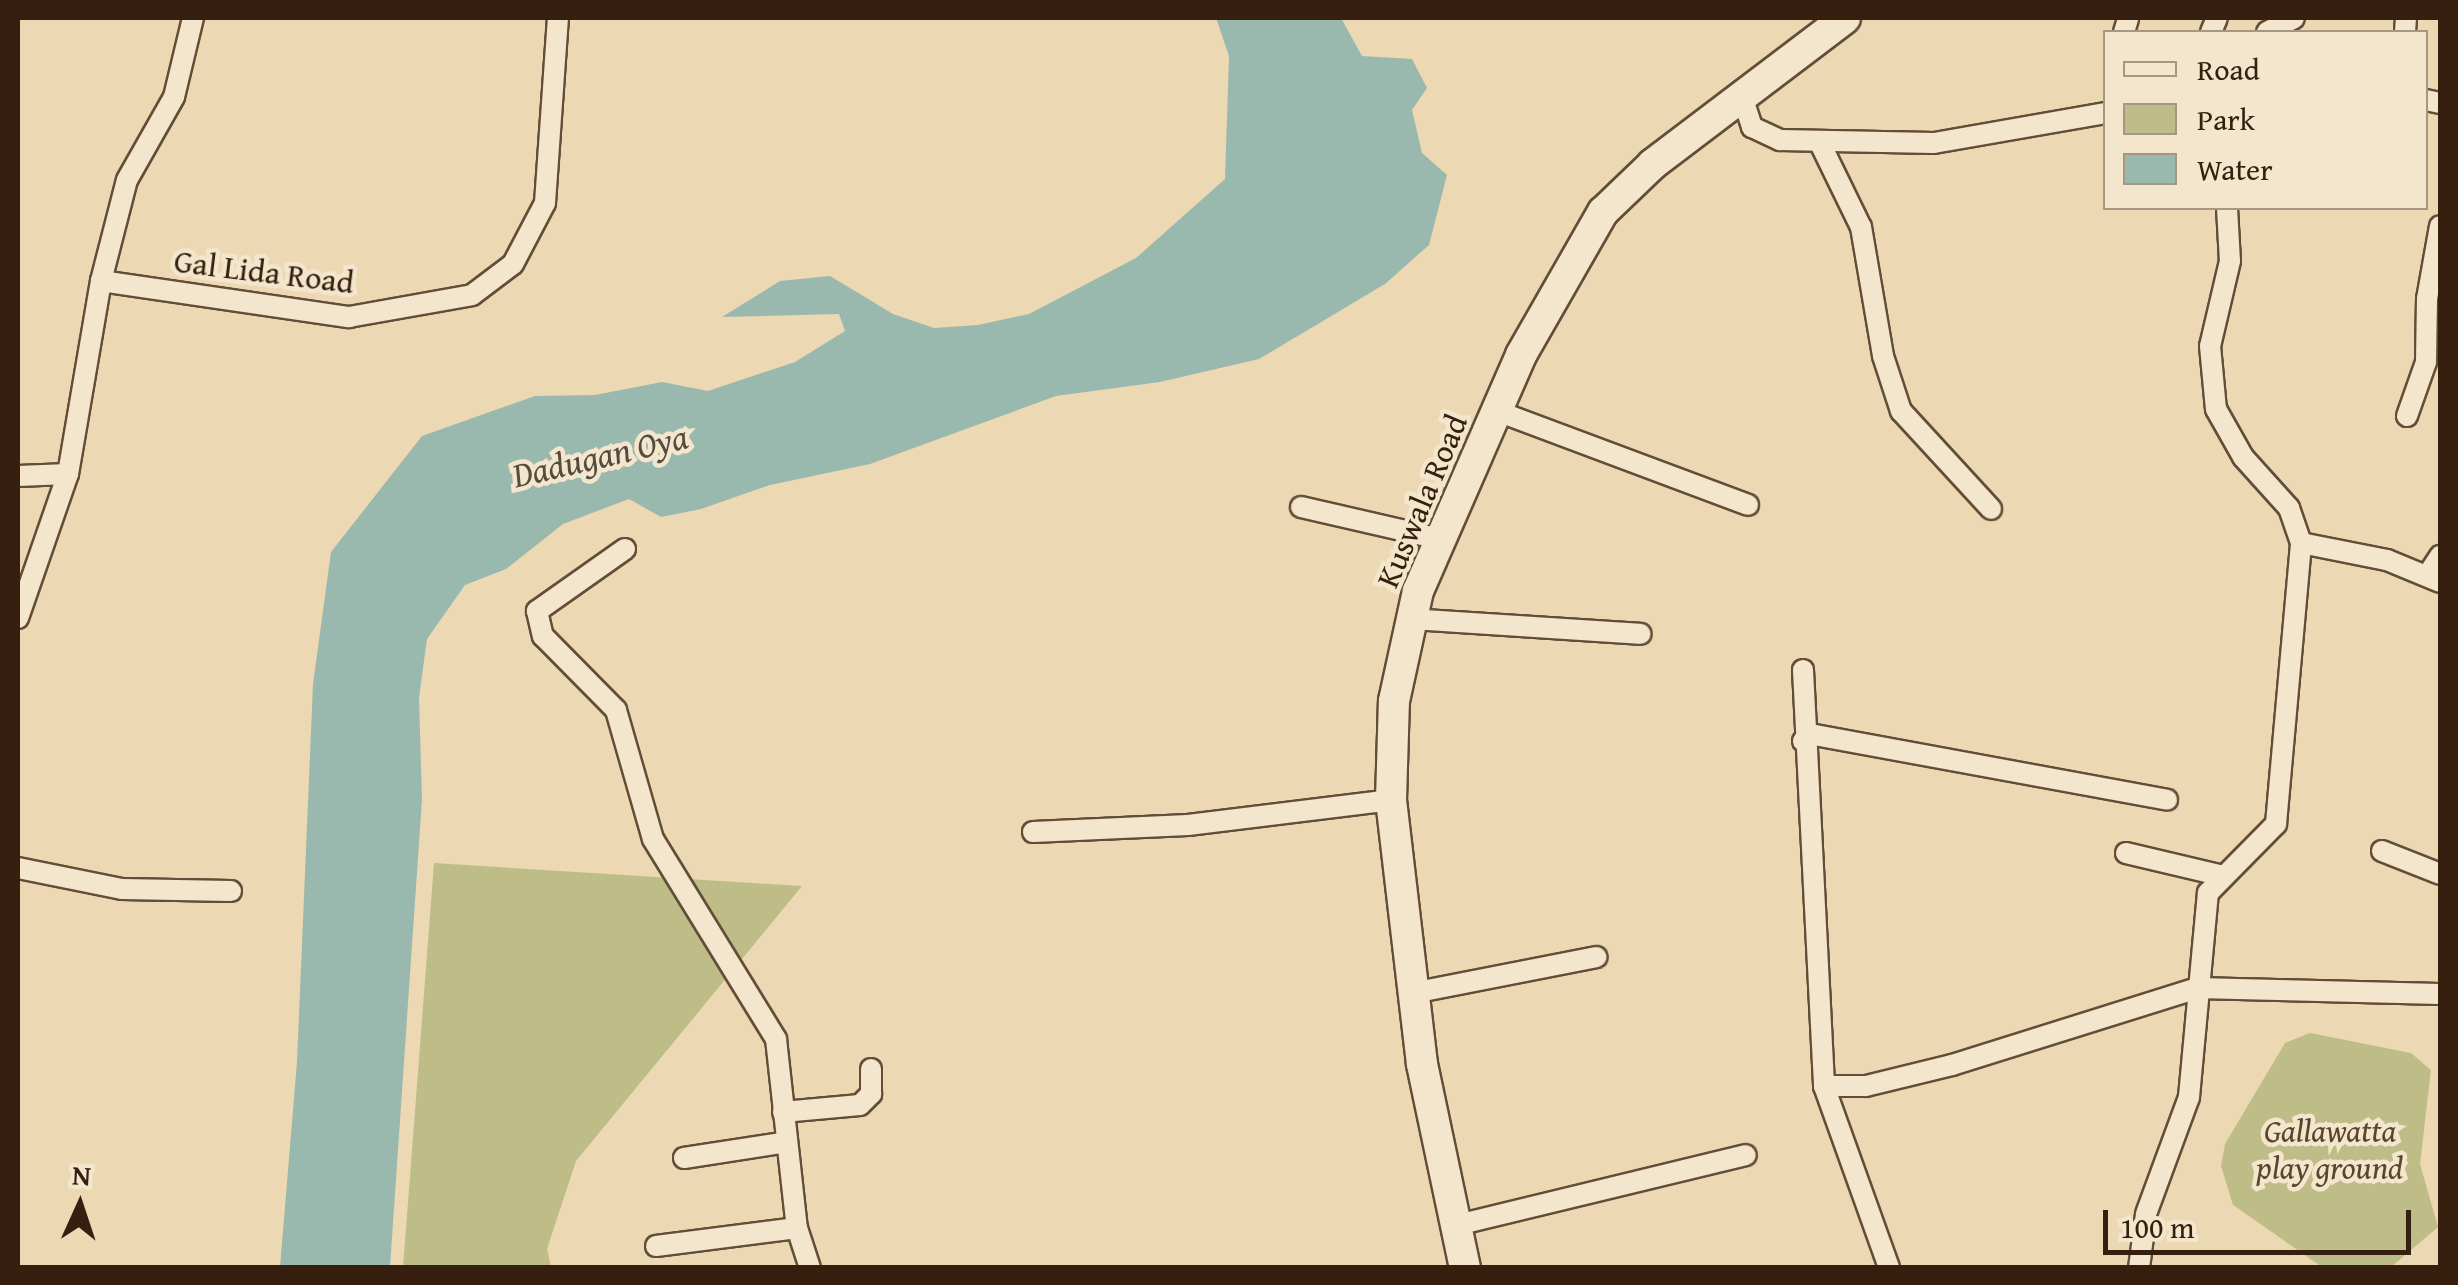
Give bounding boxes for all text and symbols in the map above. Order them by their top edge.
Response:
legend [2103,30,2428,210]
text: Road [2197,47,2260,91]
text: Park [2197,97,2255,141]
text: Water [2197,147,2273,191]
street label: Gal Lida Road [172,242,356,302]
street label: Kuswala Road [1368,409,1476,593]
water label: Dadugan Oya [508,415,692,497]
park label: Gallawatta play ground [2257,1113,2403,1188]
text: N [71,1154,92,1196]
north arrow [30,1155,130,1255]
scale bar [2108,1190,2416,1252]
text: 100 m [2120,1205,2194,1249]

